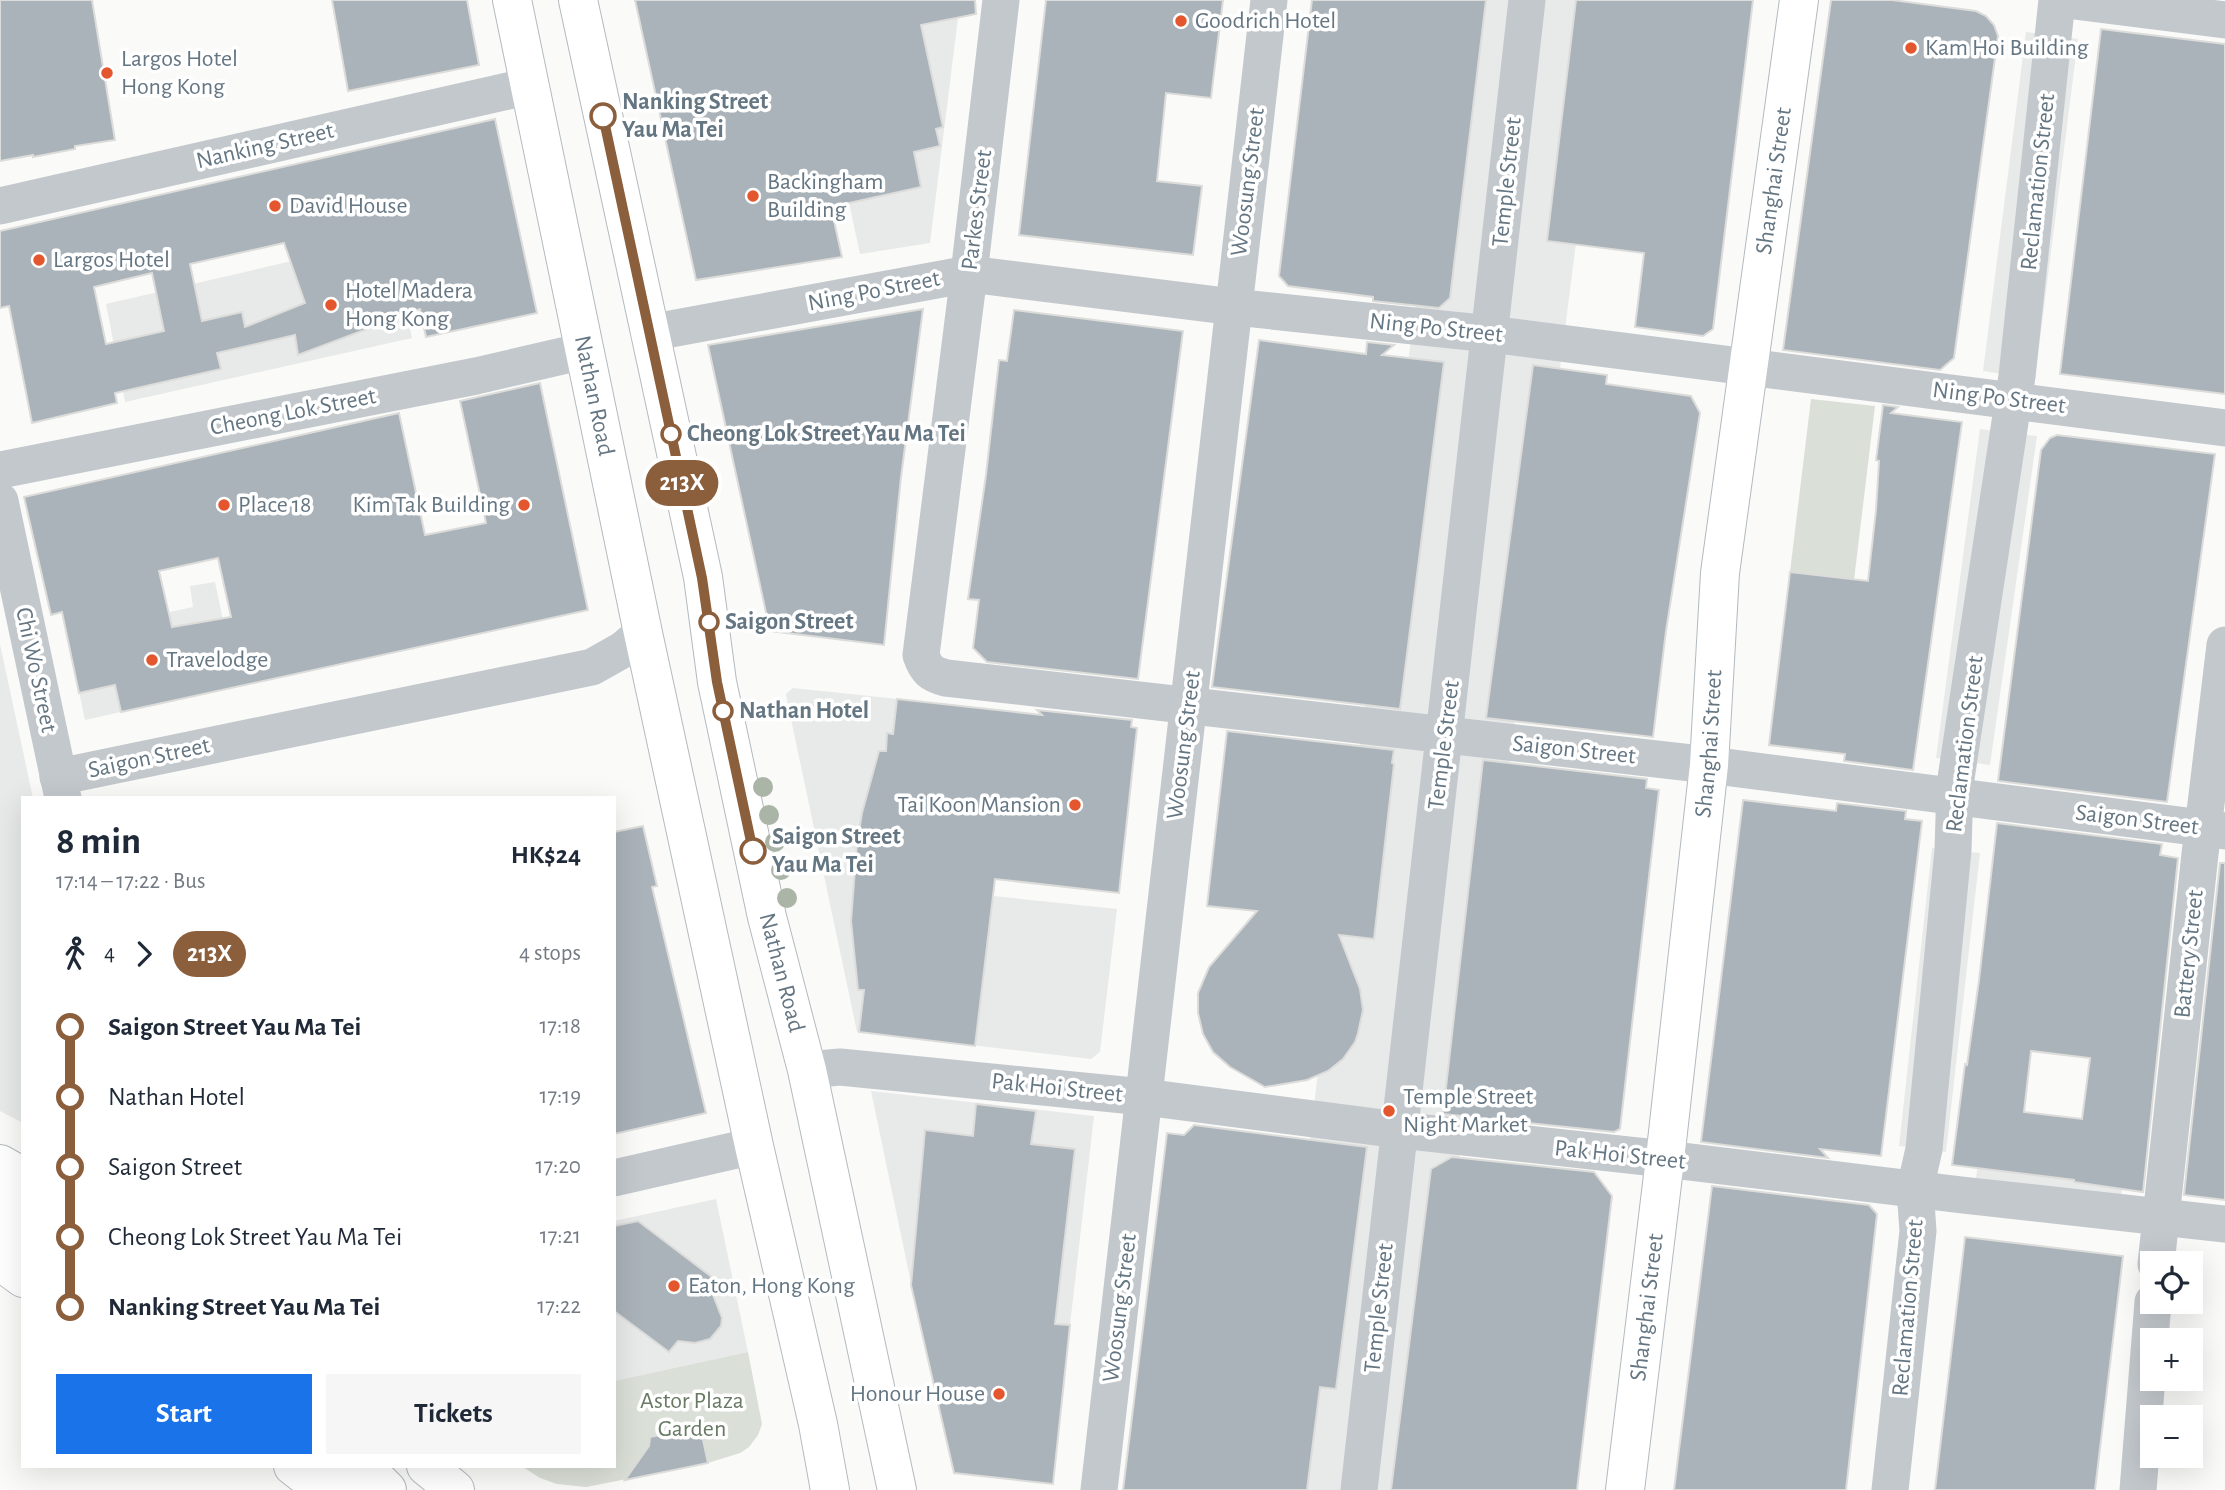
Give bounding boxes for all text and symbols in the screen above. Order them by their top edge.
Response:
place label: Goodrich Hotel [1195,9,1336,33]
marker: Goodrich Hotel [1173,13,1189,29]
place label: Kam Hoi Building [1925,36,2089,60]
marker: Kam Hoi Building [1903,40,1919,56]
place label: Largos Hotel Hong Kong [121,47,238,99]
marker: Largos Hotel Hong Kong [99,65,115,81]
place label: Nanking Street Yau Ma Tei [622,90,768,142]
street label: Reclamation Street [2017,92,2059,272]
marker: Nanking Street Yau Ma Tei [590,103,616,129]
street label: Shanghai Street [1752,105,1796,256]
street label: Woosung Street [1227,106,1269,258]
street label: Temple Street [1488,116,1526,248]
street label: Nanking Street [194,118,336,173]
street label: Parkes Street [958,148,996,272]
place label: Backingham Building [767,170,884,222]
marker: Backingham Building [745,188,761,204]
place label: David House [289,194,408,218]
marker: David House [267,198,283,214]
place label: Largos Hotel [53,248,170,272]
marker: Largos Hotel [31,252,47,268]
street label: Ning Po Street [806,266,942,316]
place label: Hotel Madera Hong Kong [345,279,473,331]
marker: Hotel Madera Hong Kong [323,297,339,313]
street label: Ning Po Street [1368,309,1504,347]
street label: Nathan Road [570,333,618,458]
street label: Ning Po Street [1931,378,2067,418]
street label: Cheong Lok Street [208,384,378,440]
place label: Cheong Lok Street Yau Ma Tei [687,422,966,446]
marker: Cheong Lok Street Yau Ma Tei [661,424,681,444]
line badge: 213X [633,460,731,506]
text: 213X [659,471,705,495]
place label: Place 18 [238,493,311,517]
place label: Kim Tak Building [353,493,510,517]
marker: Place 18 [216,497,232,513]
marker: Kim Tak Building [516,497,532,513]
street label: Chi Wo Street [11,605,61,735]
place label: Saigon Street [725,610,854,634]
marker: Saigon Street [699,612,719,632]
place label: Travelodge [166,648,268,672]
marker: Travelodge [144,652,160,668]
street label: Reclamation Street [1942,654,1988,834]
street label: Woosung Street [1163,669,1205,821]
street label: Shanghai Street [1691,669,1726,819]
street label: Temple Street [1424,679,1464,811]
place label: Nathan Hotel [739,699,869,723]
marker: Nathan Hotel [713,701,733,721]
street label: Saigon Street [1511,732,1637,768]
street label: Saigon Street [86,733,212,783]
place label: Tai Koon Mansion [897,793,1061,817]
marker: Tai Koon Mansion [1067,797,1083,813]
street label: Saigon Street [2074,801,2200,839]
text: 8 min [56,823,141,861]
place label: Saigon Street Yau Ma Tei [772,825,901,877]
marker: Saigon Street Yau Ma Tei [740,838,766,864]
text: HK$24 [511,842,581,868]
text: 17:14 – 17:22 · Bus [56,870,205,893]
street label: Battery Street [2170,888,2208,1019]
street label: Nathan Road [754,910,809,1035]
icon: walk [56,935,94,973]
icon: forward [125,935,163,973]
text: 4 [104,942,115,965]
text: 213X [187,942,232,966]
text: 4 stops [519,942,581,965]
text: Saigon Street Yau Ma Tei [108,1014,361,1040]
text: 17:18 [539,1015,581,1038]
street label: Pak Hoi Street [990,1069,1124,1107]
text: Nathan Hotel [108,1084,245,1110]
text: 17:19 [540,1085,581,1108]
place label: Temple Street Night Market [1403,1085,1533,1137]
marker: Temple Street Night Market [1381,1103,1397,1119]
street label: Pak Hoi Street [1553,1136,1687,1174]
text: Saigon Street [108,1154,242,1180]
text: 17:20 [536,1155,581,1178]
street label: Reclamation Street [1888,1218,1928,1398]
text: Cheong Lok Street Yau Ma Tei [108,1224,402,1250]
text: 17:21 [540,1225,581,1248]
street label: Woosung Street [1099,1232,1141,1384]
street label: Shanghai Street [1626,1232,1668,1382]
street label: Temple Street [1360,1242,1398,1374]
map controls [2140,1251,2203,1468]
button: locate [2140,1251,2203,1314]
place label: Eaton, Hong Kong [688,1274,855,1298]
marker: Eaton, Hong Kong [666,1278,682,1294]
text: Nanking Street Yau Ma Tei [108,1294,380,1320]
text: 17:22 [537,1295,581,1318]
button: + [2140,1328,2203,1391]
button: Start [56,1374,312,1454]
button: Tickets [326,1374,581,1454]
place label: Honour House [850,1382,985,1406]
marker: Honour House [991,1386,1007,1402]
park label: Astor Plaza Garden [640,1389,744,1441]
button: − [2140,1405,2203,1468]

